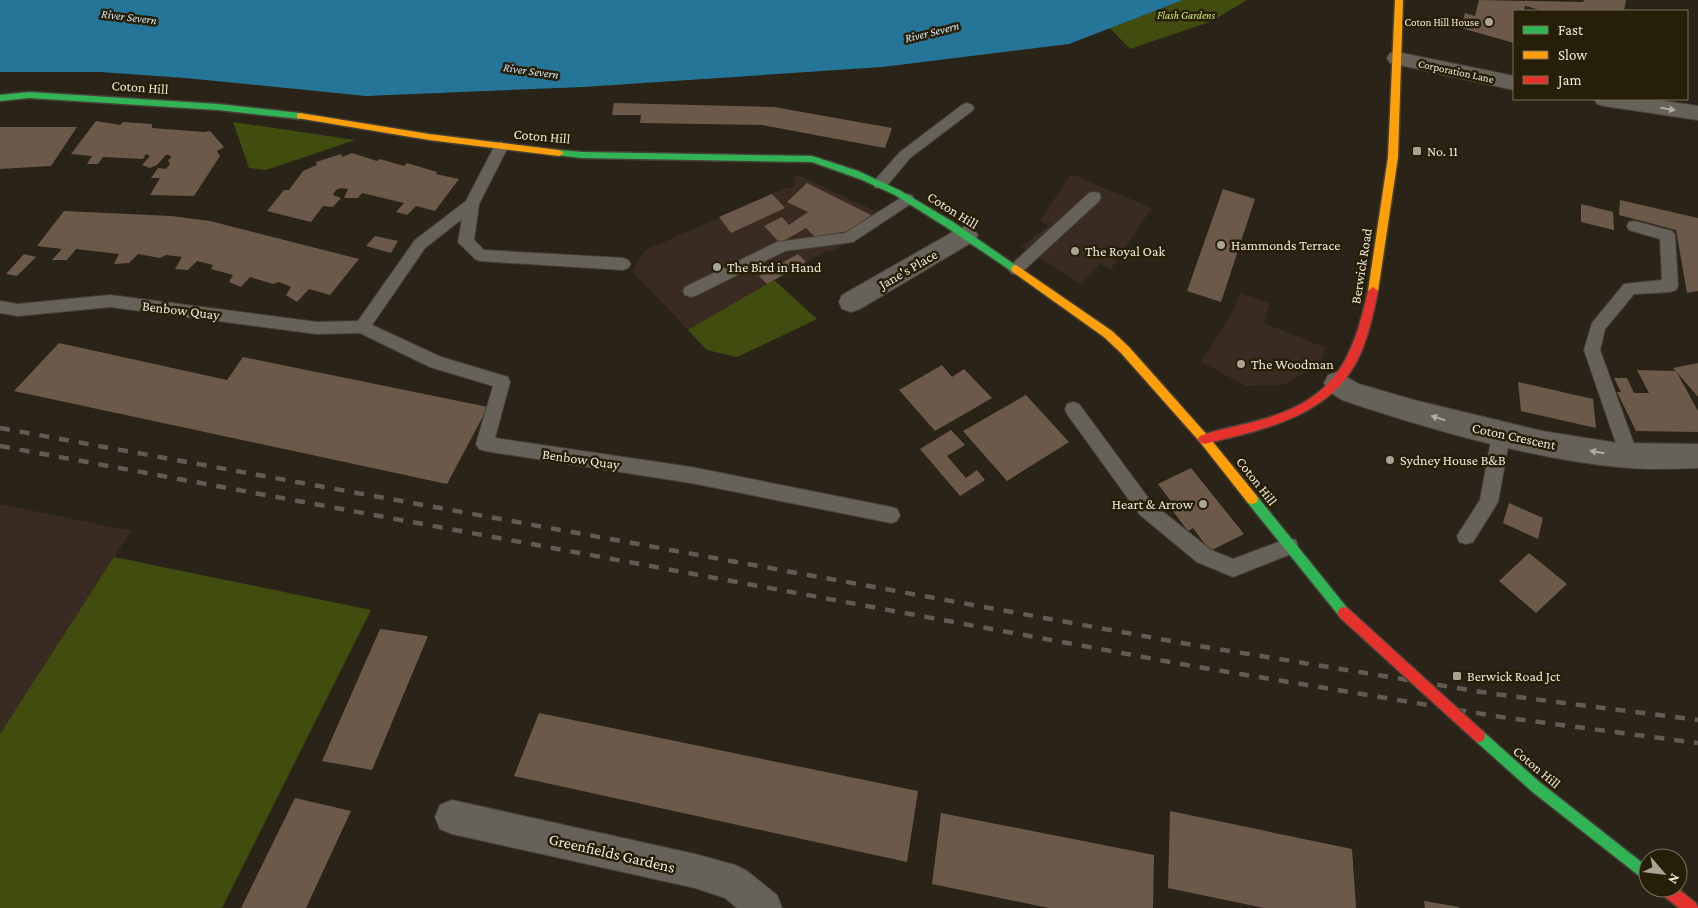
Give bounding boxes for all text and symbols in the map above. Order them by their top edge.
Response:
water label: River Severn [100,7,158,27]
park label: Flash Gardens [1157,9,1216,21]
legend [1513,10,1688,100]
place label: Coton Hill House [1405,16,1479,28]
marker: Coton Hill House [1483,16,1495,28]
water label: River Severn [903,18,961,46]
text: Fast [1558,22,1584,38]
text: Slow [1558,47,1588,63]
street label: Corporation Lane [1417,57,1495,86]
water label: River Severn [502,60,560,82]
text: Jam [1556,72,1581,89]
street label: Coton Hill [111,77,169,97]
one-way arrow [1661,105,1677,113]
street label: Coton Hill [513,126,571,146]
place label: No. 11 [1427,143,1458,159]
marker: No. 11 [1411,145,1423,157]
street label: Coton Hill [925,188,982,232]
street label: Berwick Road [1347,226,1375,305]
place label: Hammonds Terrace [1231,237,1340,253]
marker: Hammonds Terrace [1215,239,1227,251]
place label: The Royal Oak [1085,243,1165,259]
marker: The Royal Oak [1069,245,1081,257]
street label: Jane's Place [874,246,940,293]
place label: The Bird in Hand [727,259,822,275]
marker: The Bird in Hand [711,261,723,273]
street label: Benbow Quay [141,297,221,323]
place label: The Woodman [1251,356,1334,372]
marker: The Woodman [1235,358,1247,370]
one-way arrow [1431,414,1446,422]
street label: Coton Crescent [1471,419,1558,453]
street label: Benbow Quay [541,446,621,472]
one-way arrow [1589,448,1605,456]
place label: Sydney House B&B [1400,452,1506,468]
street label: Coton Hill [1233,454,1281,509]
marker: Sydney House B&B [1384,454,1396,466]
place label: Heart & Arrow [1112,496,1194,512]
marker: Heart & Arrow [1197,498,1209,510]
place label: Berwick Road Jct [1467,668,1561,684]
marker: Berwick Road Jct [1451,670,1463,682]
street label: Coton Hill [1510,743,1564,792]
street label: Greenfields Gardens [547,830,677,876]
north arrow [1638,848,1688,898]
text: N [1665,871,1684,887]

